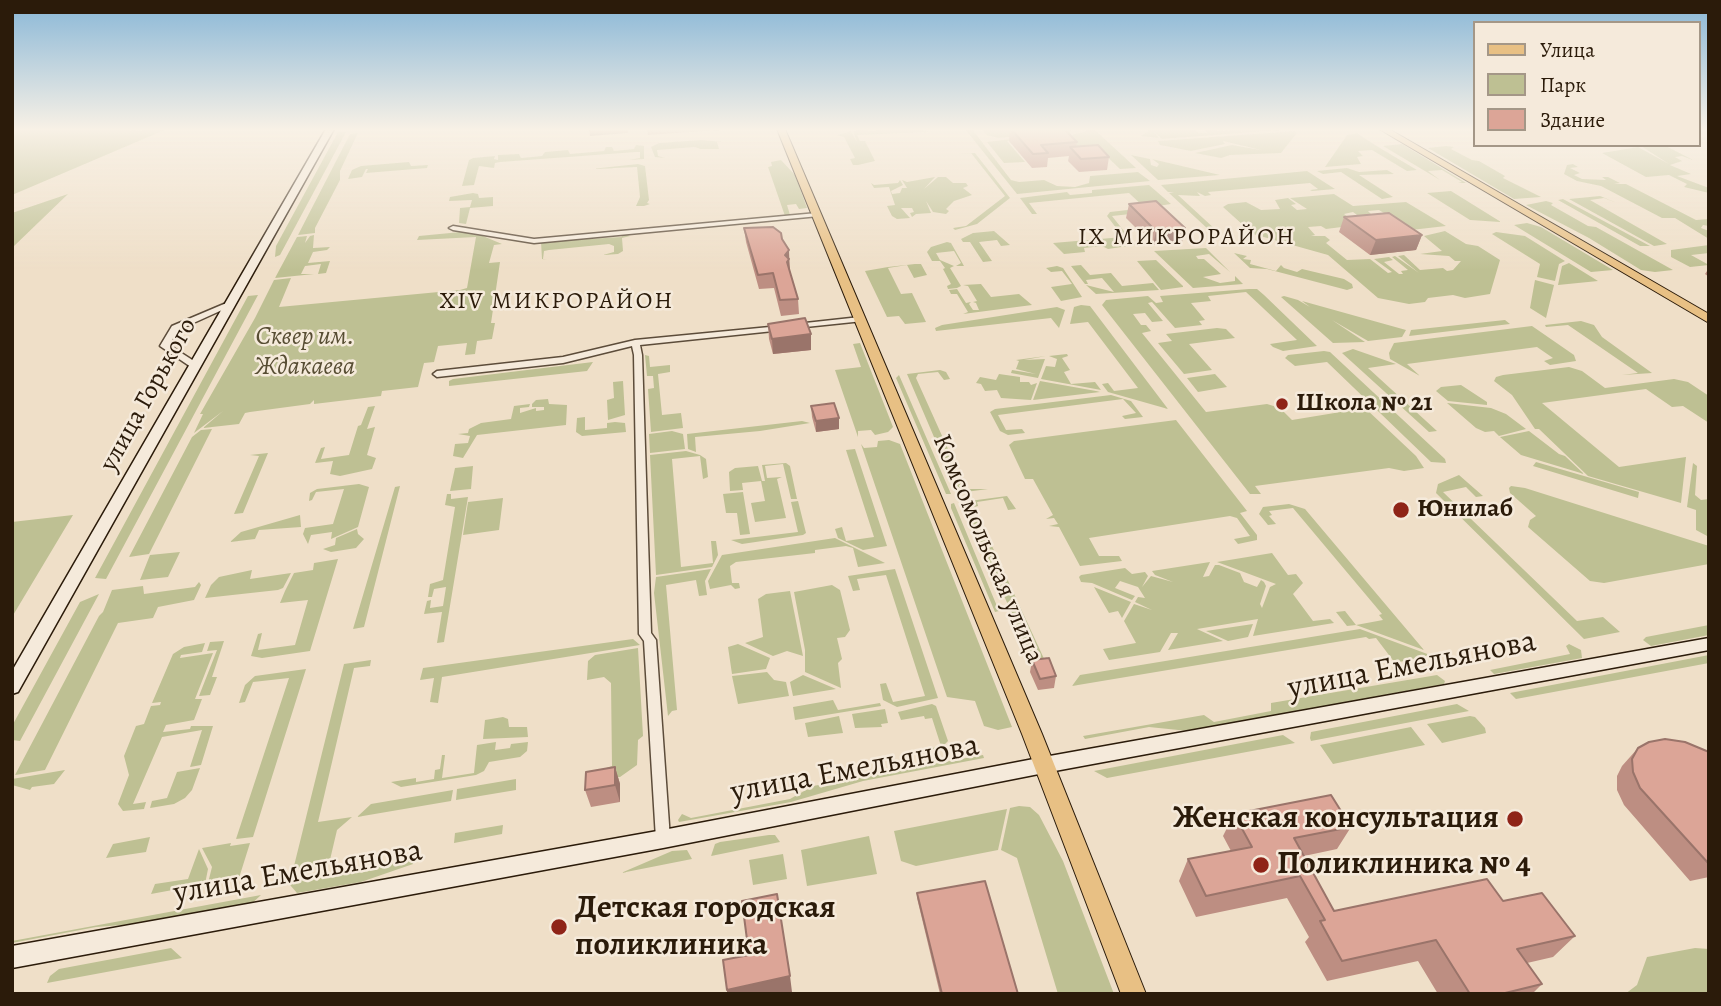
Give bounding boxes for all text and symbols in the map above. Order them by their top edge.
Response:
legend [1472,21,1700,147]
text: Улица [1540,36,1595,64]
text: Парк [1540,71,1586,99]
text: Здание [1540,106,1605,134]
district label: IX МИКРОРАЙОН [1080,224,1294,252]
district label: XIV МИКРОРАЙОН [441,288,673,316]
street label: улица Горького [94,313,204,477]
park label: Сквер им. Ждакаева [255,322,355,384]
place label: Школа № 21 [1296,388,1433,420]
marker: Школа № 21 [1274,396,1290,412]
street label: Комсомольская улица [925,430,1049,668]
place label: Юнилаб [1417,494,1513,526]
marker: Юнилаб [1391,500,1411,520]
street label: улица Емельянова [1285,623,1539,709]
street label: улица Емельянова [728,727,982,813]
place label: Женская консультация [1173,800,1499,838]
marker: Женская консультация [1505,809,1525,829]
street label: улица Емельянова [171,832,425,914]
place label: Поликлиника № 4 [1277,846,1531,884]
marker: Поликлиника № 4 [1251,855,1271,875]
place label: Детская городская поликлиника [575,890,836,965]
marker: Детская городская поликлиника [549,917,569,937]

